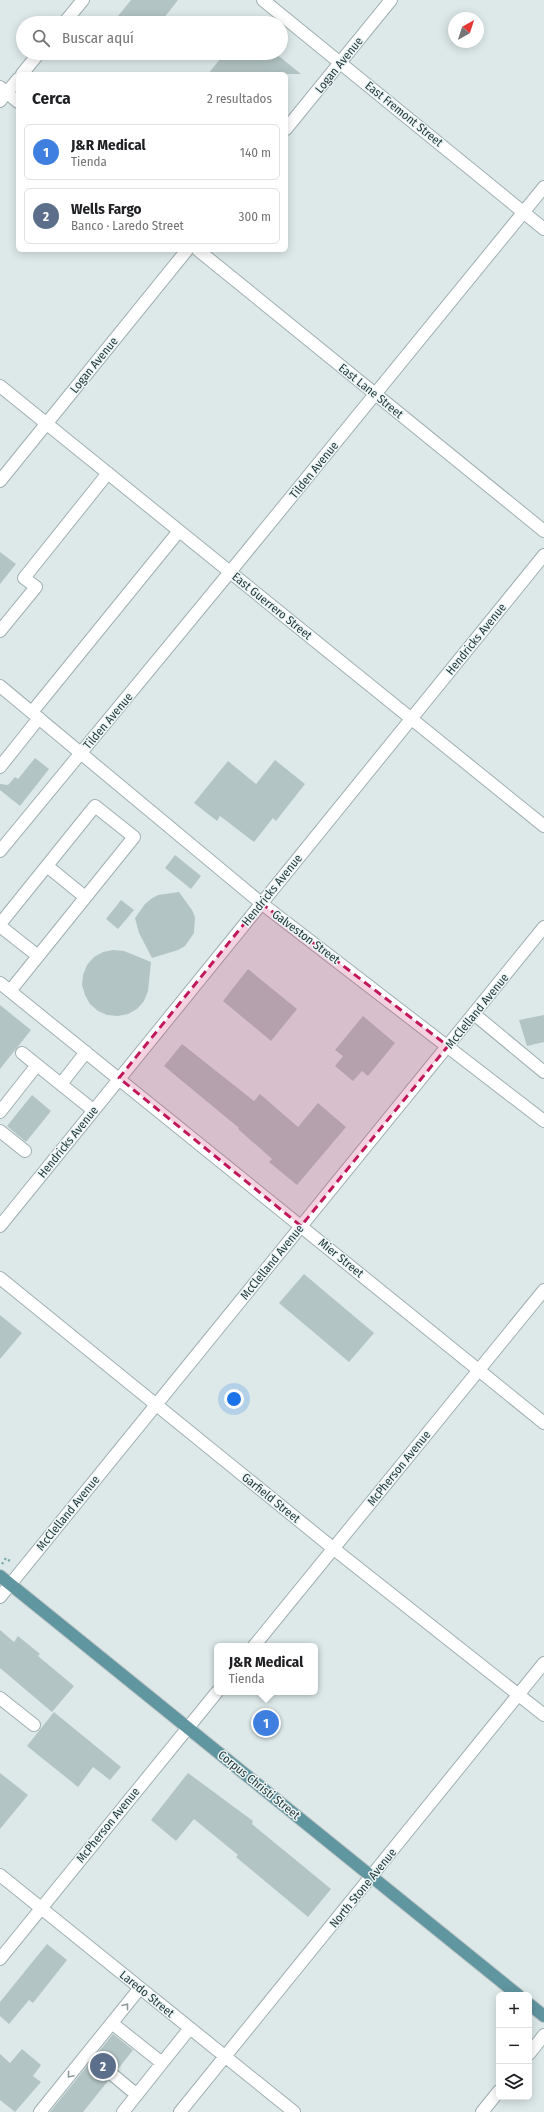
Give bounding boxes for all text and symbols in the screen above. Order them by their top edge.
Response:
north arrow [448,12,484,48]
search box [16,16,288,60]
icon: search [30,27,52,49]
text: Buscar aquí [62,29,134,47]
street label: Logan Avenue [312,34,366,96]
street label: East Fremont Street [362,78,446,150]
text: Cerca [32,88,71,109]
text: 2 resultados [207,91,272,106]
text: J&R Medical [71,136,146,154]
text: 1 [43,145,49,160]
text: 140 m [240,145,271,160]
text: Tienda [71,154,107,169]
text: Wells Fargo [71,200,142,218]
text: 2 [43,209,49,224]
text: 300 m [239,209,271,224]
text: Banco · Laredo Street [71,218,184,233]
street label: Logan Avenue [67,334,121,396]
street label: East Lane Street [336,361,406,421]
street label: Tilden Avenue [287,439,341,501]
street label: East Guerrero Street [229,570,315,643]
street label: Hendricks Avenue [443,600,509,678]
street label: Tilden Avenue [80,690,136,752]
street label: Hendricks Avenue [239,851,305,929]
street label: Galveston Street [270,907,343,967]
street label: McClelland Avenue [442,971,512,1051]
street label: Hendricks Avenue [35,1103,101,1181]
street label: McClelland Avenue [237,1222,307,1302]
street label: Mier Street [316,1236,366,1280]
your location [224,1389,244,1409]
street label: McPherson Avenue [364,1428,434,1508]
street label: Garfield Street [239,1470,303,1526]
street label: McClelland Avenue [33,1473,103,1553]
popup [214,1643,318,1695]
text: J&R Medical [229,1653,303,1671]
text: Tienda [229,1671,265,1686]
pin: 1 [253,1708,279,1738]
street label: Corpus Christi Street [215,1748,303,1822]
street label: McPherson Avenue [73,1785,143,1865]
street label: North Stone Avenue [327,1845,399,1930]
street label: Laredo Street [117,1968,177,2020]
map controls [496,1992,532,2100]
button: + [496,1992,532,2028]
one-way arrow [122,2003,129,2010]
button: − [496,2028,532,2064]
pin: 2 [90,2051,116,2081]
button: layers [496,2064,532,2100]
one-way arrow [68,2071,75,2078]

